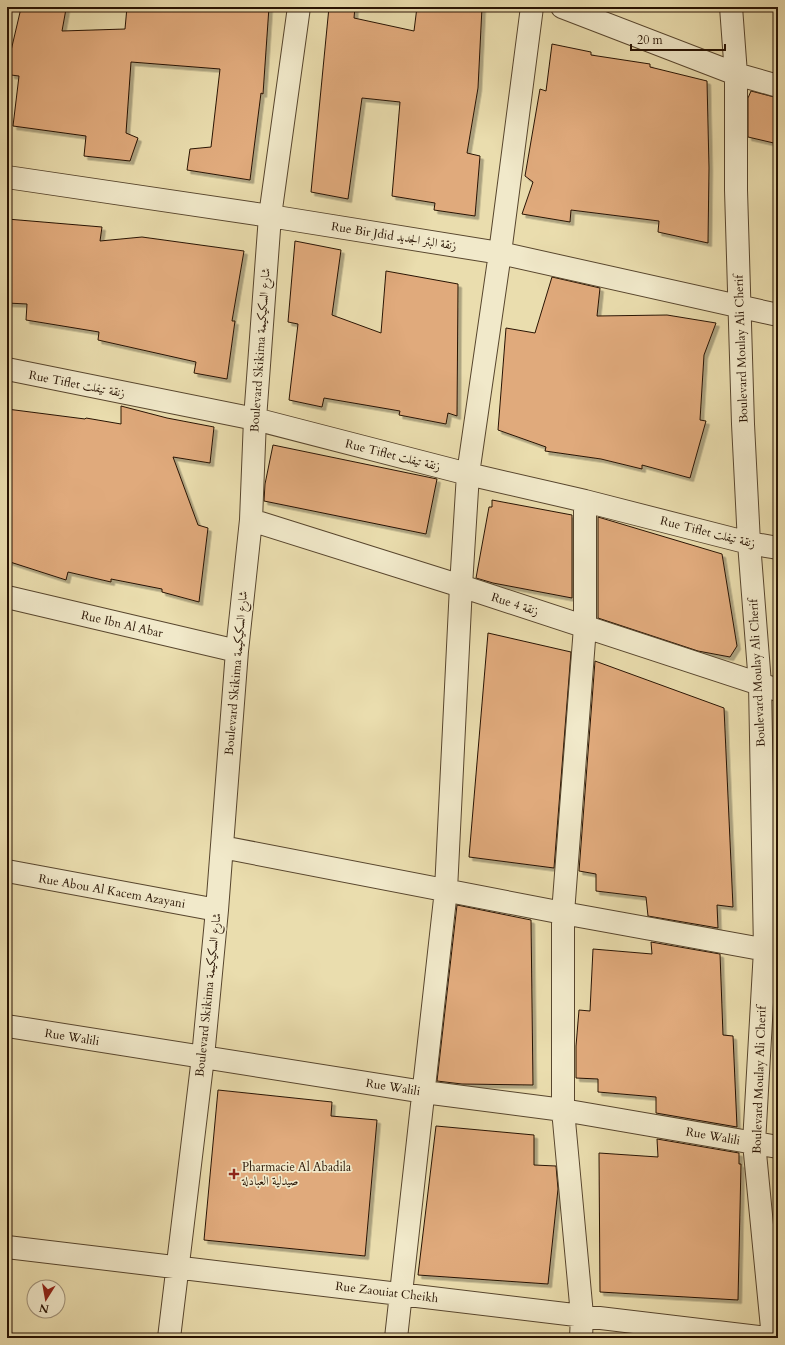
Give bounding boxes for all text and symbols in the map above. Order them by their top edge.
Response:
scale bar [631,26,725,52]
text: 20 m [637,32,664,48]
street label: Rue Bir Jdid زنقة البئر الجديد [330,218,458,254]
street label: Boulevard Skikima شارع السكيكيمة [246,267,277,433]
street label: Boulevard Moulay Ali Cherif [730,272,752,423]
street label: Rue Tiflet زنقة تيفلت [27,367,127,401]
street label: Rue Tiflet زنقة تيفلت [344,435,443,475]
street label: Rue Tiflet زنقة تيفلت [659,512,758,552]
street label: Rue 4 زنقة [489,589,541,619]
street label: Boulevard Skikima شارع السكيكيمة [221,590,254,756]
street label: Boulevard Moulay Ali Cherif [745,596,769,747]
street label: Rue Ibn Al Abar [80,607,165,641]
street label: Rue Abou Al Kacem Azayani [37,870,187,912]
street label: Boulevard Skikima شارع السكيكيمة [191,912,228,1078]
street label: Boulevard Moulay Ali Cherif [748,1003,770,1154]
street label: Rue Walili [44,1025,101,1049]
street label: Rue Walili [365,1075,422,1099]
street label: Rue Walili [685,1123,742,1149]
place label: Pharmacie Al Abadila صيدلية العبادلة [241,1159,352,1189]
marker: Pharmacie Al Abadila صيدلية العبادلة [229,1169,239,1179]
street label: Rue Zaouiat Cheikh [335,1278,440,1306]
north arrow [26,1279,66,1319]
text: N [38,1300,50,1317]

